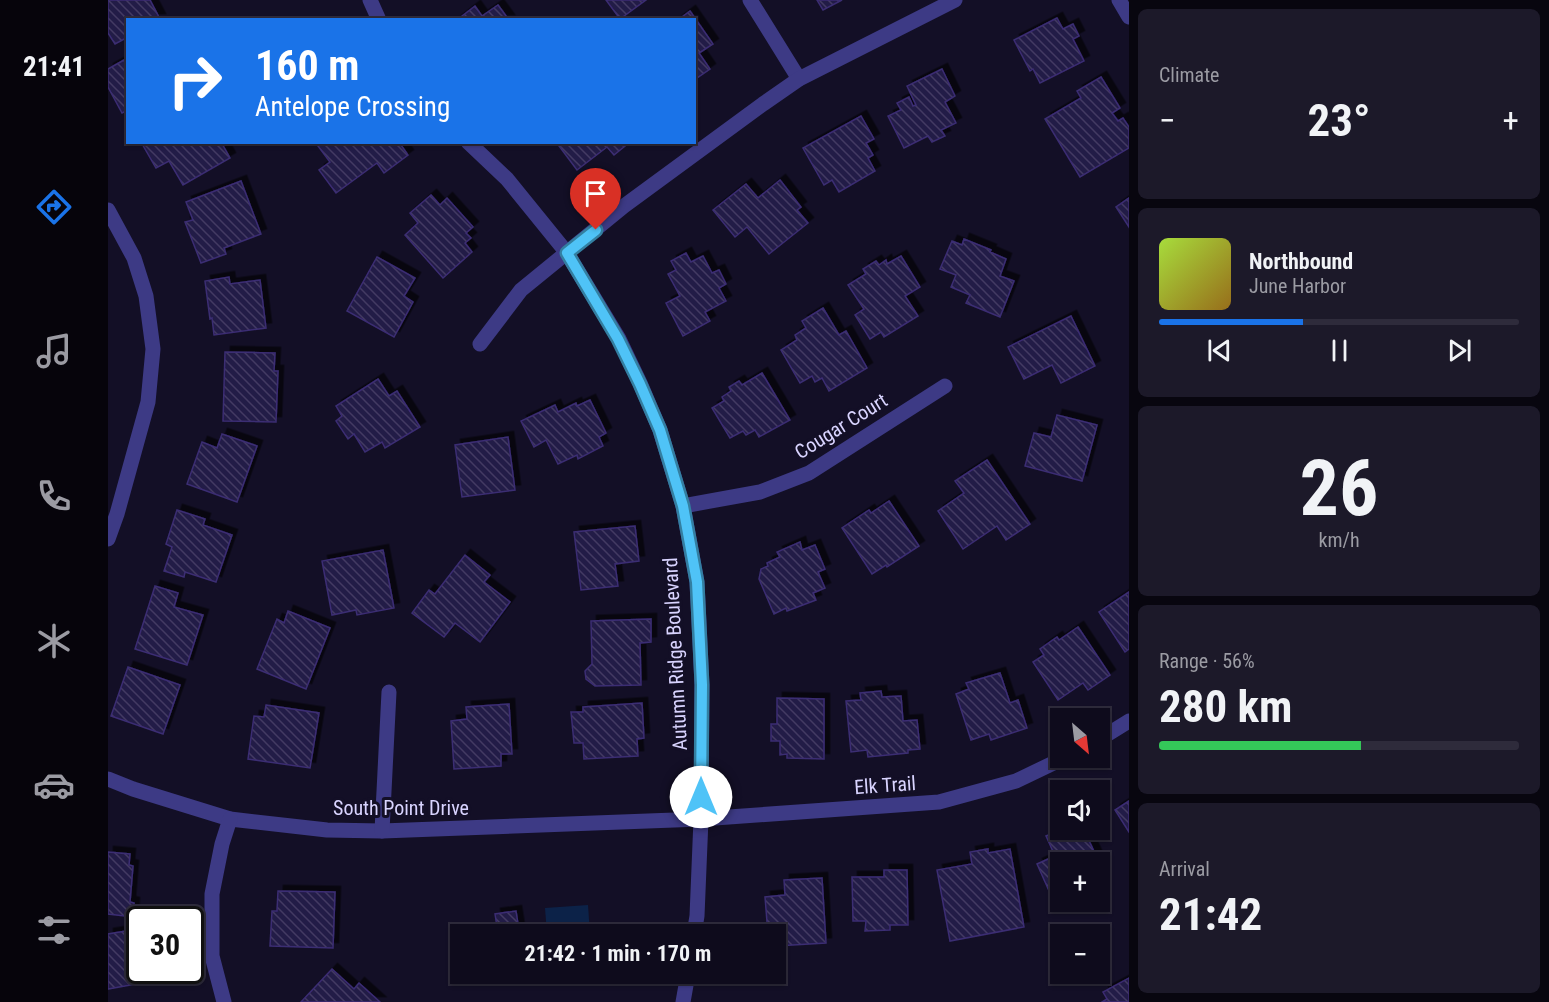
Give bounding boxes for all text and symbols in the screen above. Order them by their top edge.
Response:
text: 160 m [255,41,360,90]
icon: right [156,42,234,120]
text: 21:41 [23,51,85,83]
text: Climate [1159,63,1219,87]
text: Antelope Crossing [255,91,450,123]
text: 23° [1308,94,1371,147]
text: − [1159,101,1176,140]
text: + [1503,101,1519,140]
pin [570,168,621,230]
icon: arrive [579,177,612,210]
icon: directions [33,186,75,228]
text: Northbound [1249,249,1353,274]
text: June Harbor [1249,274,1346,298]
icon: music [33,330,75,372]
icon: previous [1203,334,1236,367]
icon: pause [1323,334,1356,367]
icon: next [1443,334,1476,367]
street label: Cougar Court [790,388,892,464]
text: 26 [1300,443,1378,534]
icon: phone [33,475,75,517]
text: km/h [1318,528,1360,552]
street label: Autumn Ridge Boulevard [658,557,692,751]
icon: climate [33,620,75,662]
text: Range · 56% [1159,649,1255,673]
text: 280 km [1159,680,1292,733]
north arrow [1050,708,1110,768]
map controls [1050,708,1110,984]
icon: car [33,764,75,806]
position arrow [669,765,733,829]
street label: Elk Trail [853,771,917,799]
button: sound [1050,780,1110,840]
street label: South Point Drive [333,796,469,820]
button: + [1050,852,1110,912]
text: Arrival [1159,857,1210,881]
text: 21:42 [1159,888,1262,941]
speed limit sign: 30 [126,906,204,984]
icon: filters [33,909,75,951]
button: − [1050,924,1110,984]
text: 21:42 · 1 min · 170 m [525,941,711,966]

